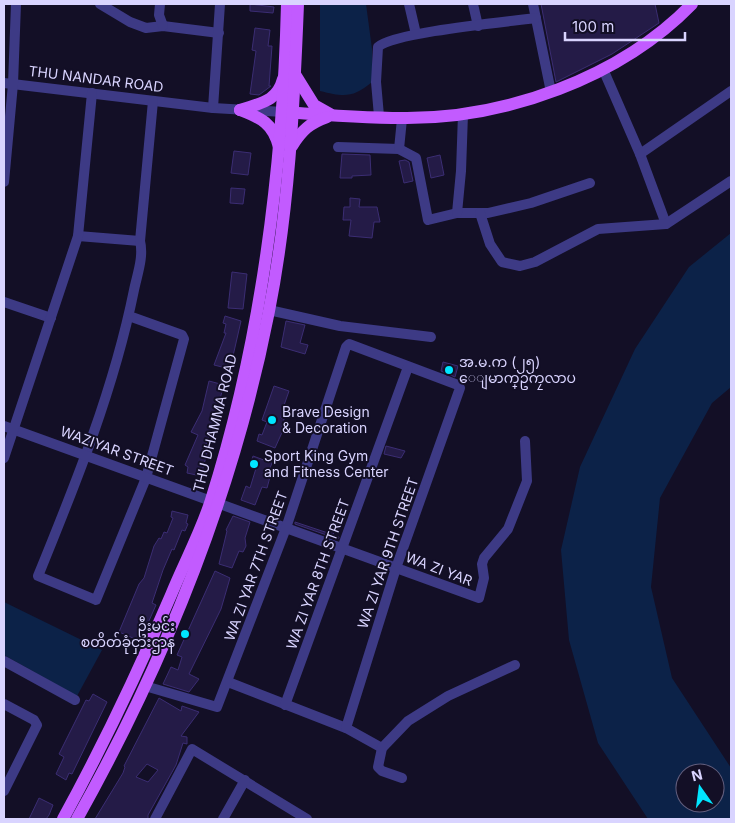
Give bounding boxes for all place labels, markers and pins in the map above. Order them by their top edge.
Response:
place label: အ.မ.က (၂၅) ေျမာက္ဥကၠလာပ [459,353,576,390]
marker: အ.မ.က (၂၅) ေျမာက္ဥကၠလာပ [443,364,455,376]
place label: Brave Design & Decoration [282,403,370,436]
marker: Brave Design & Decoration [266,414,278,426]
place label: Sport King Gym and Fitness Center [264,447,389,480]
marker: Sport King Gym and Fitness Center [248,458,260,470]
place label: ဦးမင်း စတိတ်ခုံငှားဌာန [81,616,175,654]
marker: ဦးမင်း စတိတ်ခုံငှားဌာန [179,628,191,640]

